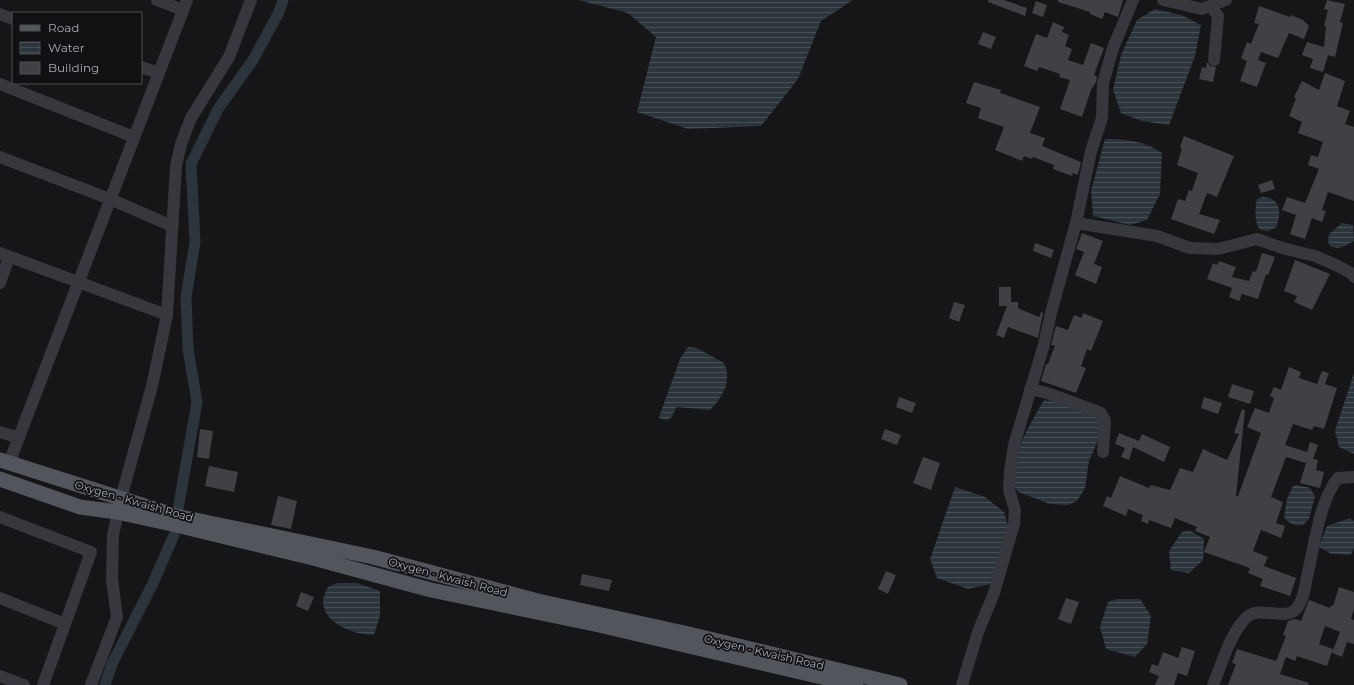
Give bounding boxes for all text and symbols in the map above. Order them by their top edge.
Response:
legend [12,12,142,84]
text: Road [48,20,79,35]
text: Water [48,40,85,55]
text: Building [48,60,99,75]
street label: Oxygen - Kwaish Road [73,477,195,525]
street label: Oxygen - Kwaish Road [387,554,509,600]
street label: Oxygen - Kwaish Road [703,631,825,673]

